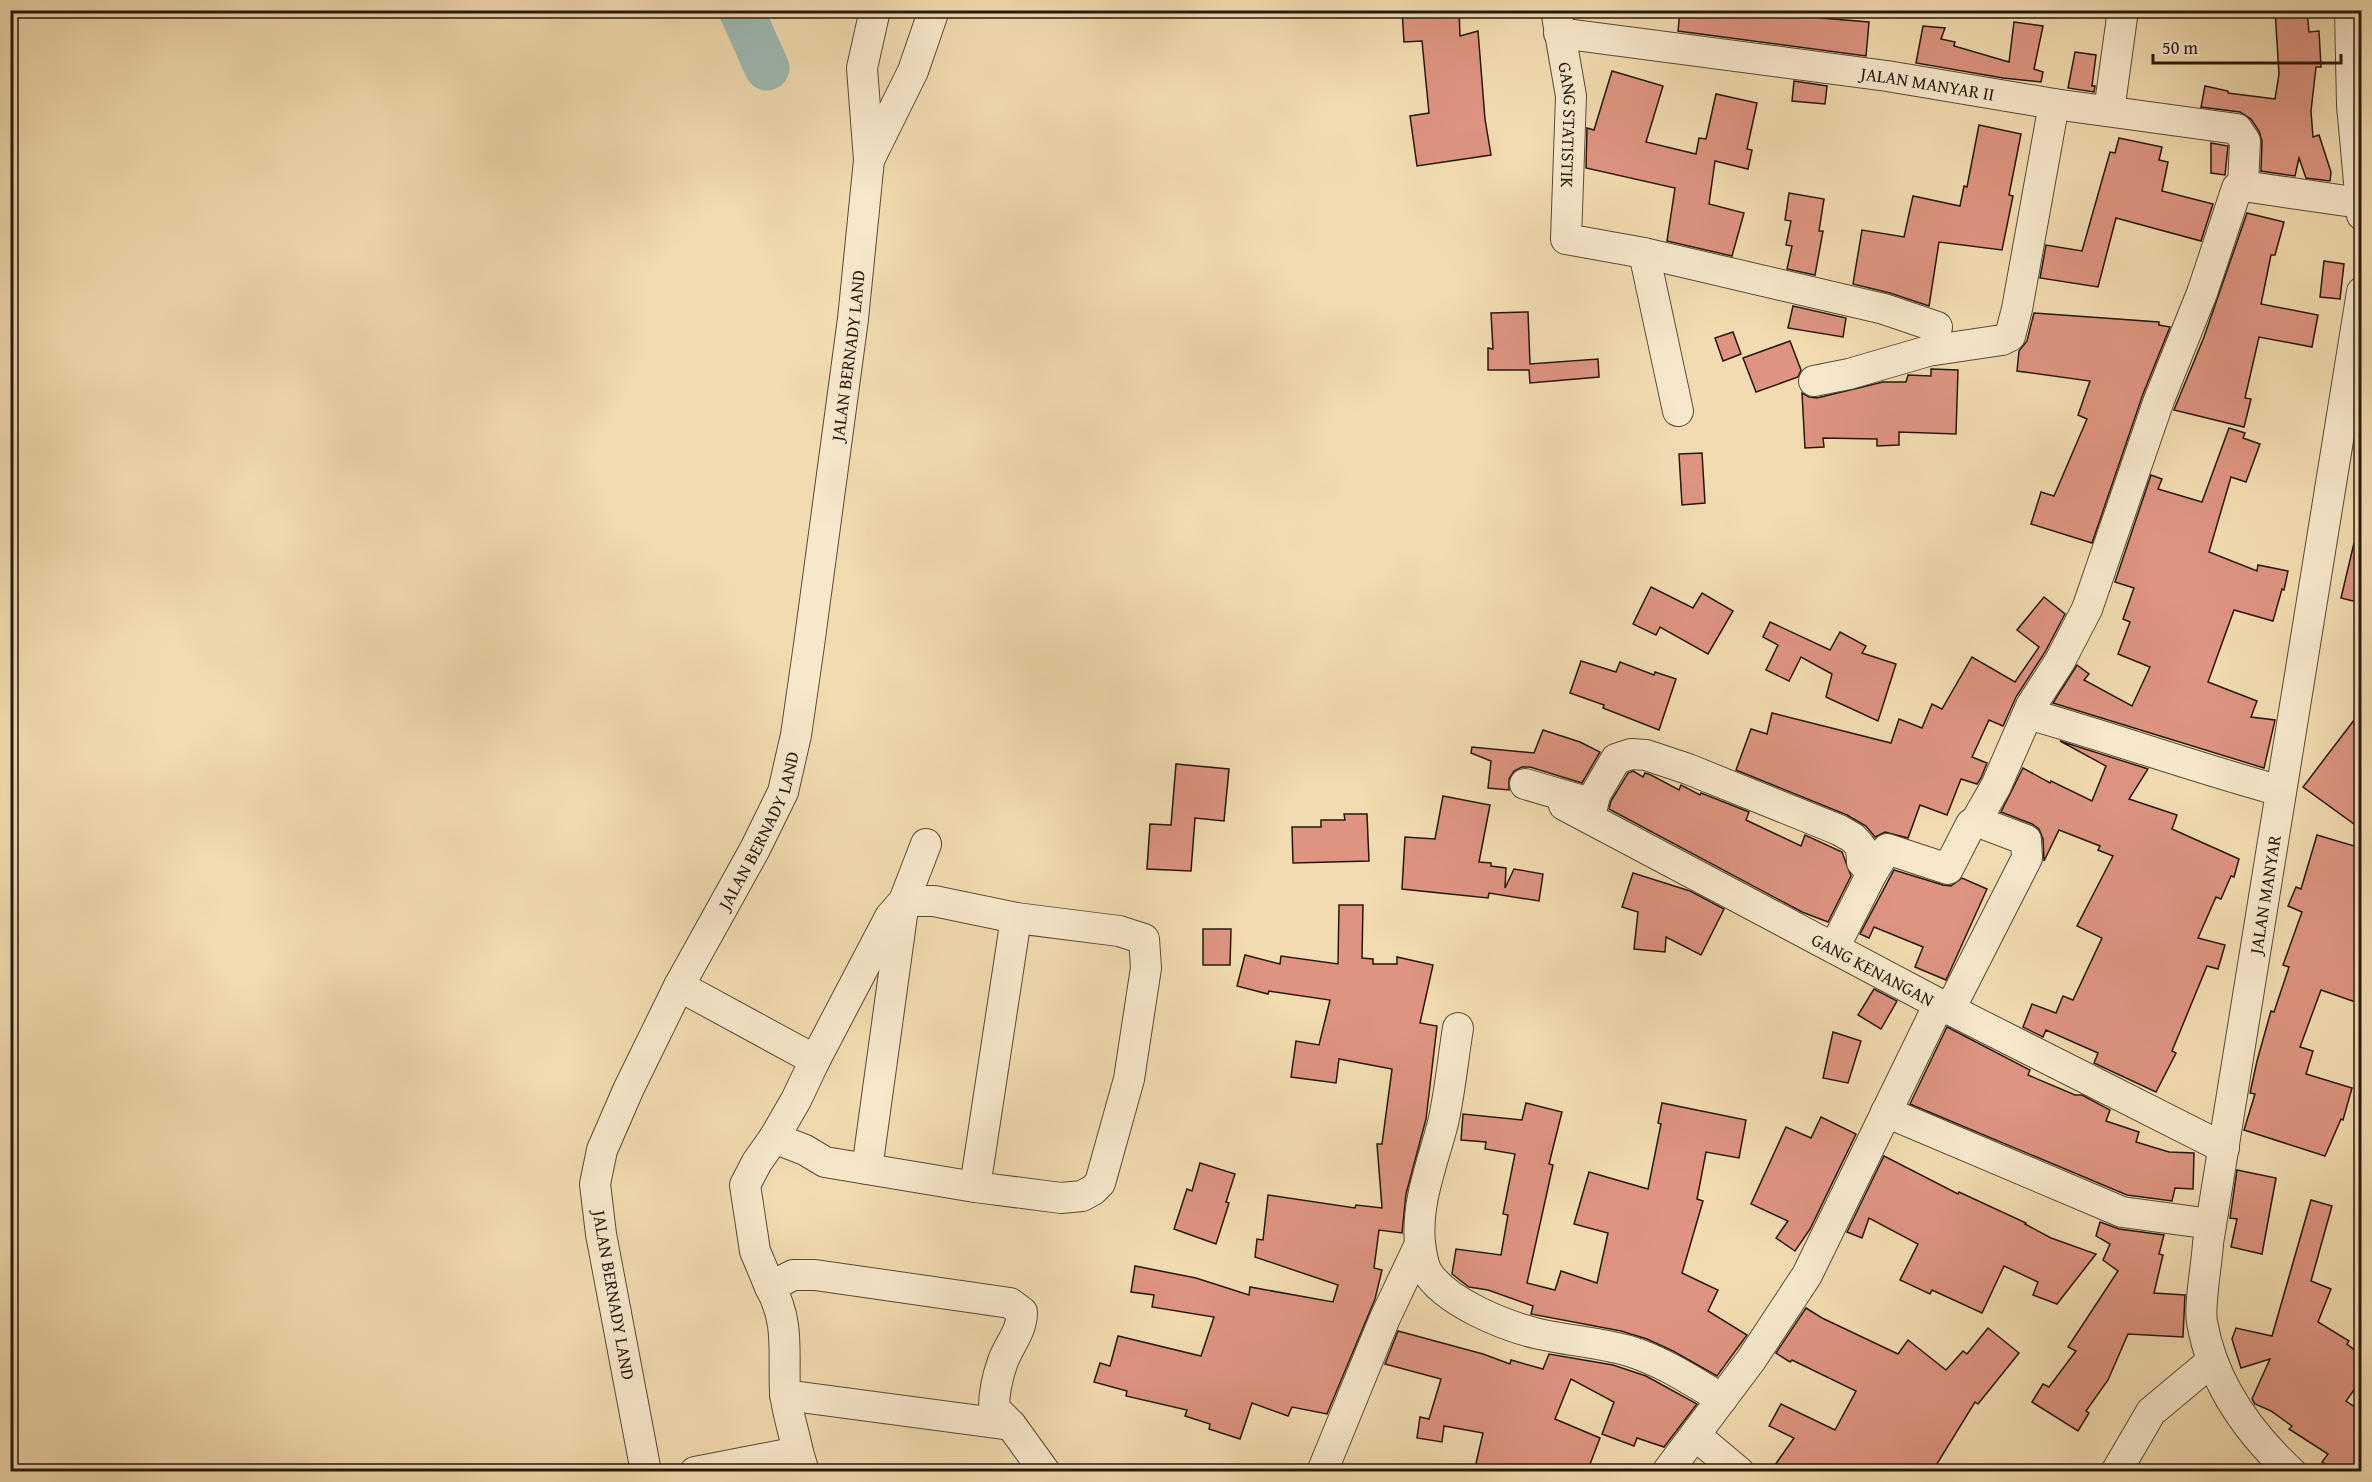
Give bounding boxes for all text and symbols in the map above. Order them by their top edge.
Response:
scale bar [2153,27,2340,65]
text: 50 m [2162,34,2198,61]
street label: JALAN MANYAR II [1857,59,1997,107]
street label: GANG STATISTIK [1552,60,1585,189]
street label: JALAN BERNADY LAND [823,269,871,445]
street label: JALAN BERNADY LAND [710,749,805,916]
street label: JALAN MANYAR [2241,832,2287,958]
street label: GANG KENANGAN [1807,925,1940,1013]
street label: JALAN BERNADY LAND [585,1206,642,1382]

